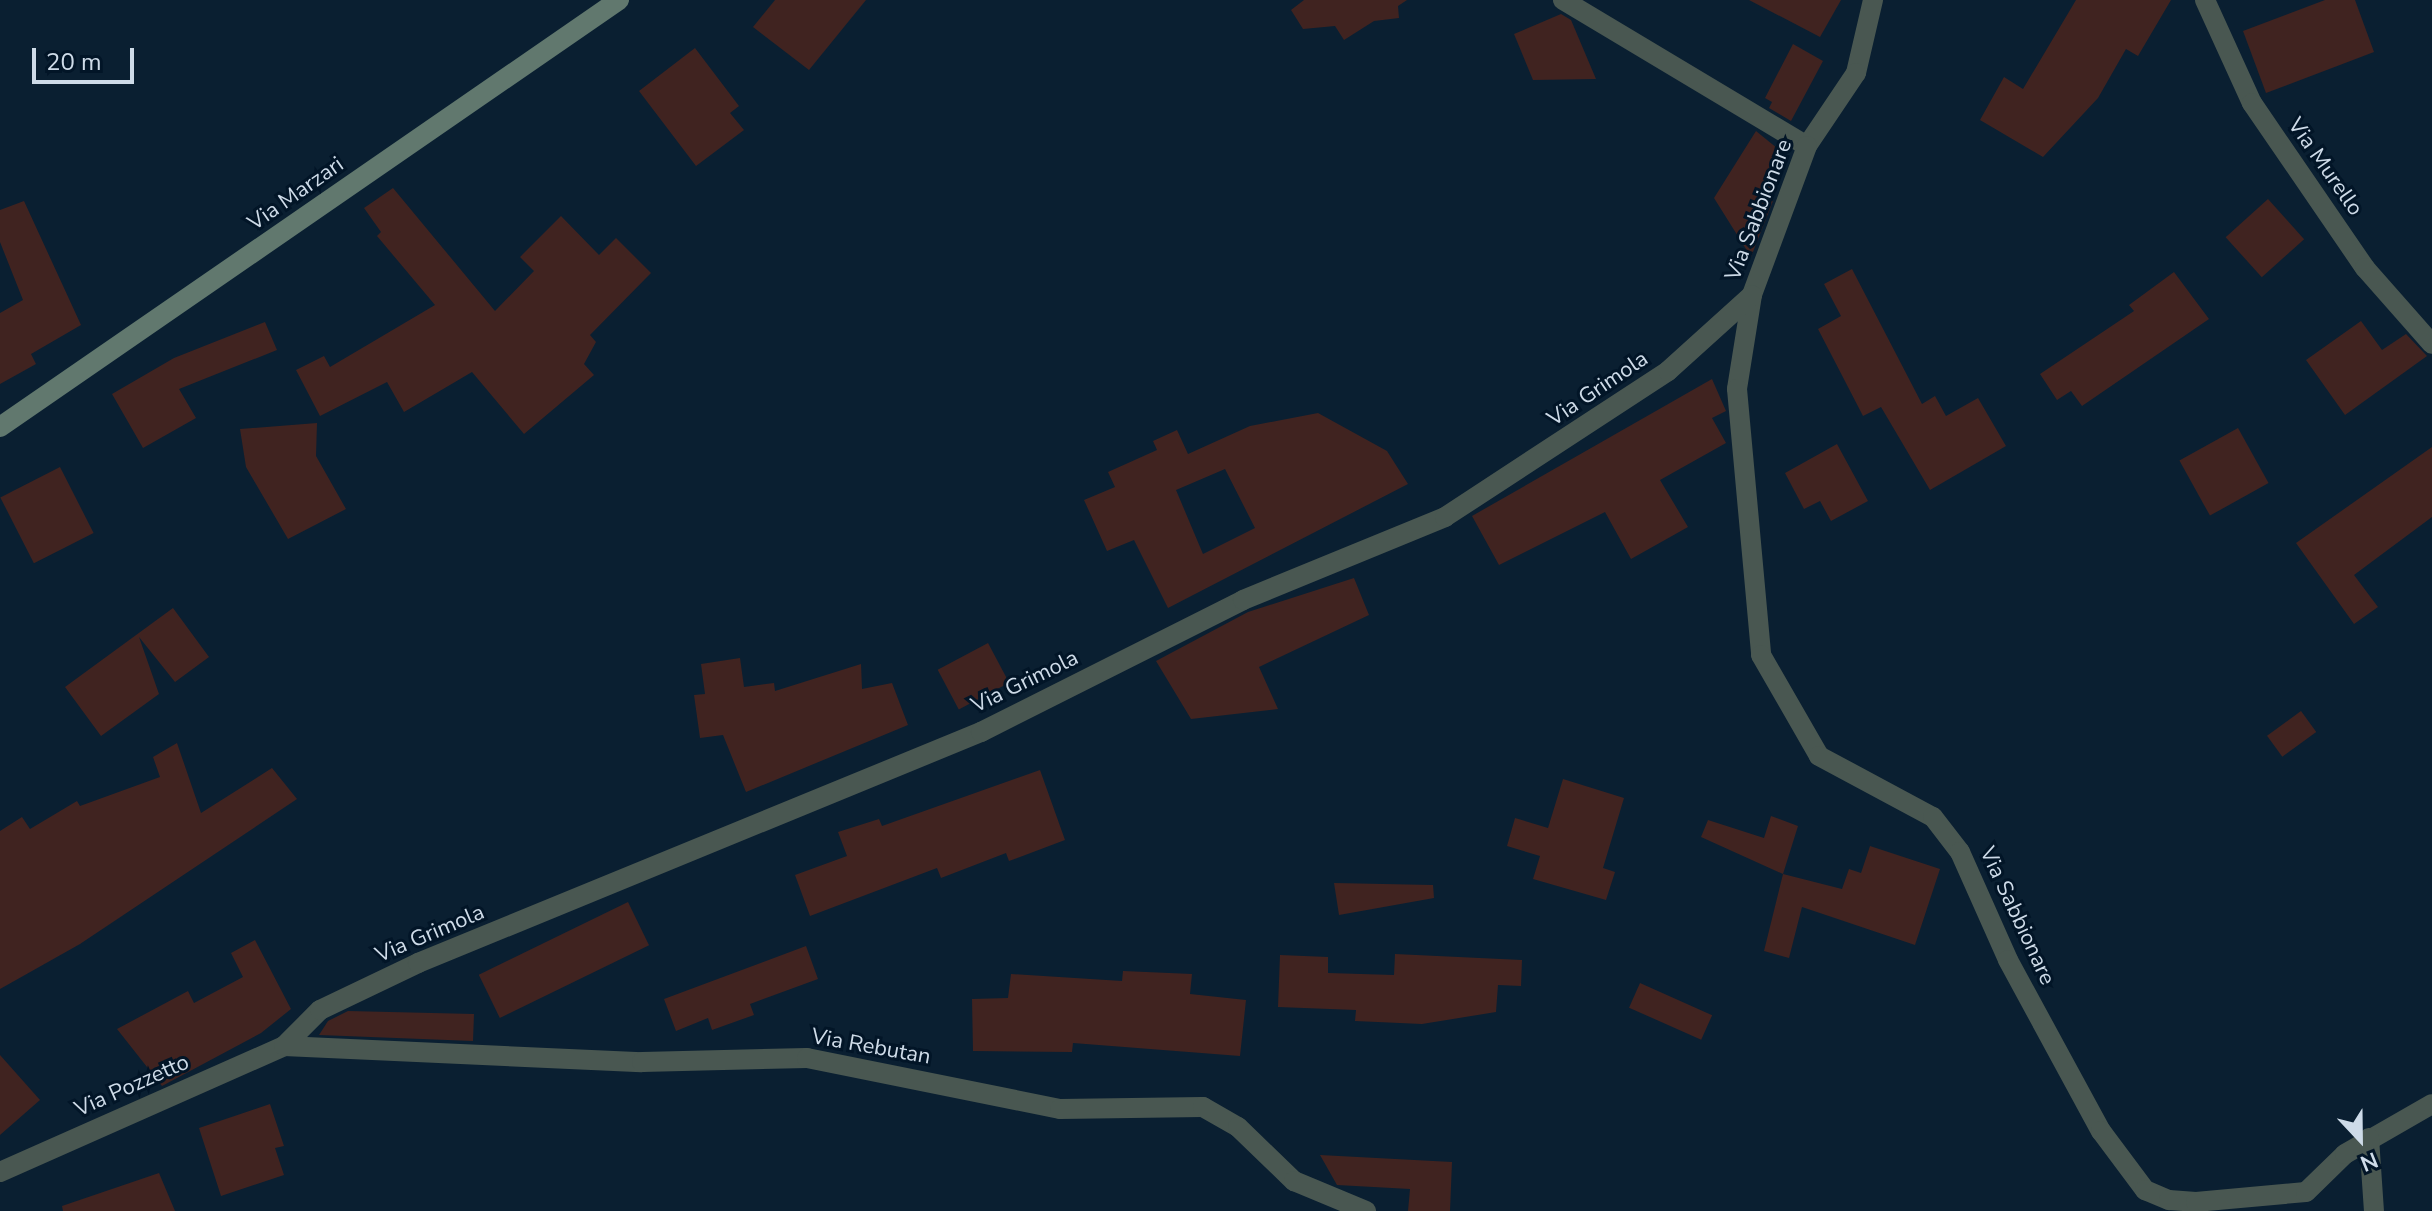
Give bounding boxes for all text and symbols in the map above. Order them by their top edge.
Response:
scale bar [36,32,138,82]
text: 20 m [46,46,102,78]
street label: Via Murello [2282,113,2368,221]
street label: Via Sabbionare [1720,136,1798,284]
street label: Via Marzari [243,151,349,237]
street label: Via Grimola [1543,346,1653,432]
street label: Via Grimola [967,645,1083,719]
street label: Via Sabbionare [1973,843,2061,989]
street label: Via Grimola [372,899,488,969]
street label: Via Rebutan [809,1024,933,1070]
street label: Via Pozzetto [71,1049,193,1123]
north arrow [2320,1099,2400,1179]
text: N [2356,1144,2382,1178]

